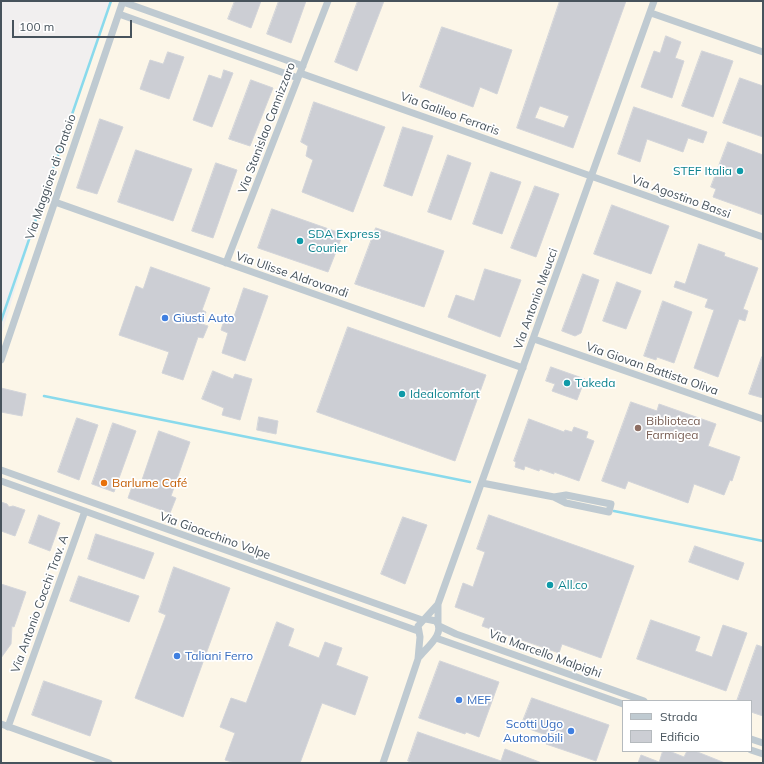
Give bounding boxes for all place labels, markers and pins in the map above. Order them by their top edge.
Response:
place label: STEF Italia [673,164,732,178]
marker: STEF Italia [735,166,745,176]
place label: SDA Express Courier [308,227,380,255]
marker: SDA Express Courier [295,236,305,246]
place label: Giusti Auto [173,311,234,325]
marker: Giusti Auto [160,313,170,323]
place label: Takeda [575,376,615,390]
marker: Takeda [562,378,572,388]
place label: Idealcomfort [410,387,480,401]
marker: Idealcomfort [397,389,407,399]
place label: Biblioteca Farmigea [646,414,700,442]
marker: Biblioteca Farmigea [633,423,643,433]
place label: Barlume Café [112,476,187,490]
marker: Barlume Café [99,478,109,488]
place label: All.co [558,578,588,592]
marker: All.co [545,580,555,590]
place label: Taliani Ferro [185,649,253,663]
marker: Taliani Ferro [172,651,182,661]
place label: MEF [467,693,491,707]
marker: MEF [454,695,464,705]
place label: Scotti Ugo Automobili [503,717,563,745]
marker: Scotti Ugo Automobili [566,726,576,736]

